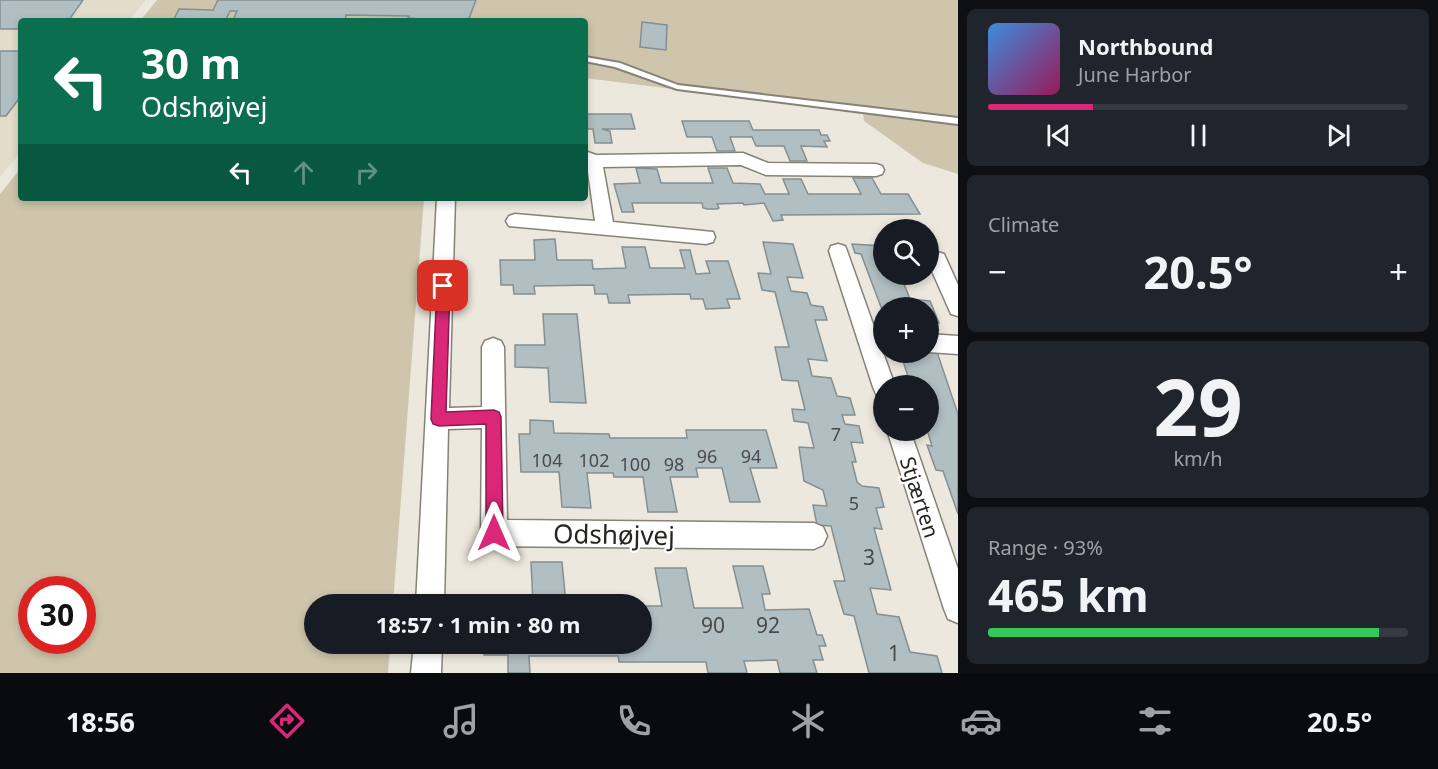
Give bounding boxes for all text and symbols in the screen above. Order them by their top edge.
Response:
text: Northbound [1078,31,1213,61]
text: 30 m [141,34,241,91]
icon: left [42,42,120,120]
text: June Harbor [1078,61,1192,88]
text: Odshøjvej [141,88,268,125]
icon: previous [1042,119,1075,152]
icon: pause [1182,119,1215,152]
icon: next [1322,119,1355,152]
icon: left [224,156,257,189]
icon: ahead [287,156,320,189]
icon: right [350,156,383,189]
text: Climate [988,211,1059,238]
map controls [873,219,939,441]
button: search [873,219,939,285]
text: 20.5° [1144,241,1252,302]
text: − [988,249,1007,294]
text: + [1389,249,1408,294]
pin [417,260,468,311]
icon: arrive [426,269,459,302]
button: + [873,297,939,363]
text: 29 [1153,353,1243,459]
button: − [873,375,939,441]
house number: 7 [831,422,841,446]
house number: 96 [697,444,717,468]
house number: 94 [741,444,761,468]
text: km/h [1173,445,1223,472]
house number: 104 [532,448,562,472]
house number: 102 [579,448,609,472]
house number: 100 [620,452,650,476]
house number: 98 [664,452,684,476]
street label: Stjærten [894,453,946,541]
house number: 5 [849,491,859,515]
position arrow [462,501,526,565]
street label: Odshøjvej [553,515,675,553]
text: Range · 93% [988,534,1103,561]
house number: 3 [863,543,875,571]
text: 465 km [988,564,1149,625]
speed limit sign: 30 [18,576,96,654]
text: 18:57 · 1 min · 80 m [376,609,580,639]
house number: 90 [701,611,725,639]
house number: 92 [756,611,780,639]
house number: 1 [888,639,900,667]
icon: directions [266,700,308,742]
icon: music [440,700,482,742]
icon: phone [613,700,655,742]
icon: climate [787,700,829,742]
icon: car [960,700,1002,742]
icon: filters [1134,700,1176,742]
text: 18:56 [66,703,135,740]
text: 20.5° [1307,703,1372,740]

